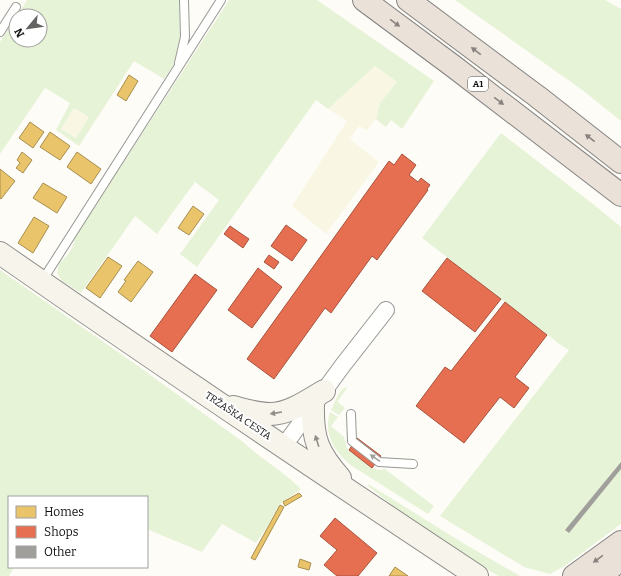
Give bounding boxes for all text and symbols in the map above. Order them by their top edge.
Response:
north arrow [8,8,48,48]
one-way arrow [390,19,401,27]
text: N [12,25,27,39]
one-way arrow [470,46,481,55]
road number: A1 [468,77,488,91]
one-way arrow [494,97,505,105]
one-way arrow [585,134,596,143]
street label: TRŽAŠKA CESTA [203,388,275,443]
one-way arrow [270,410,282,416]
one-way arrow [314,435,320,447]
one-way arrow [369,455,381,462]
legend [8,496,148,568]
text: Homes [44,505,84,519]
text: Shops [44,525,79,539]
text: Other [44,545,77,559]
one-way arrow [592,555,603,563]

